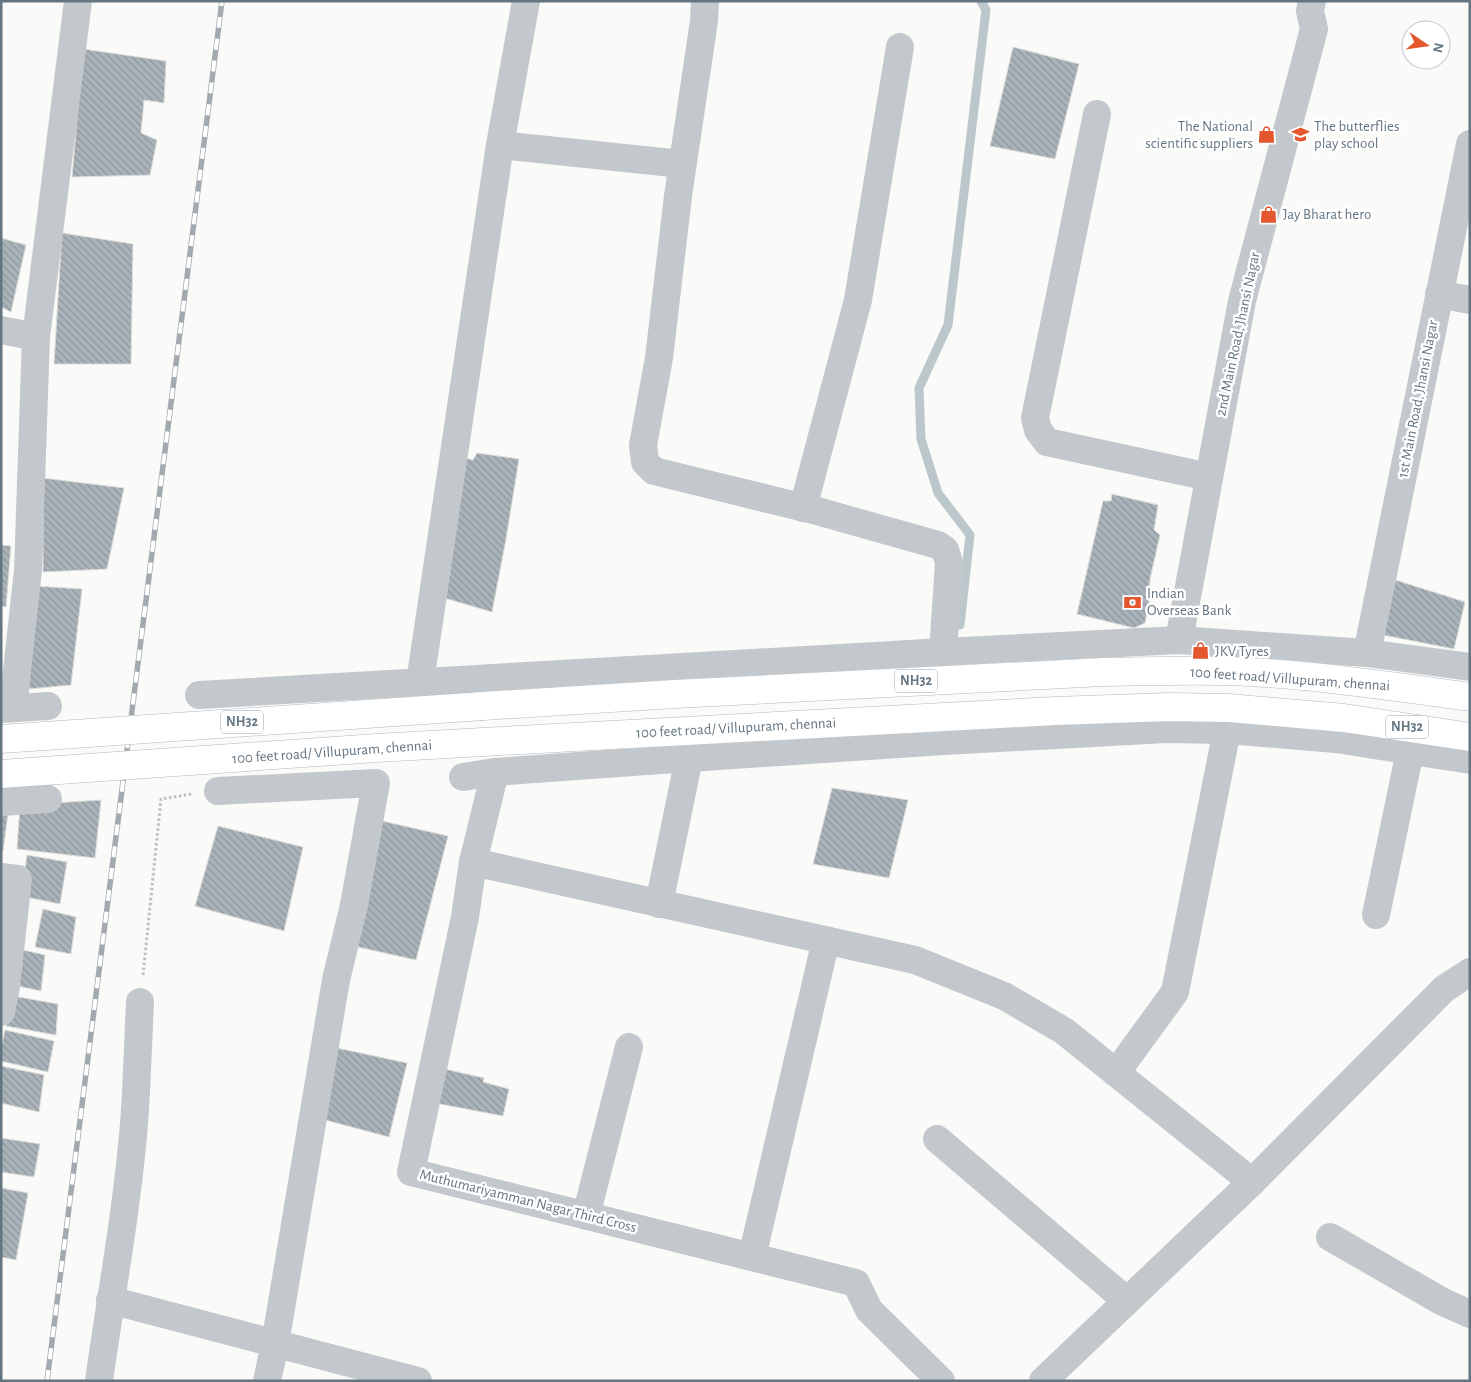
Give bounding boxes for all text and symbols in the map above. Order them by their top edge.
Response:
north arrow [1401,20,1451,70]
text: N [1430,41,1446,54]
place label: The National scientific suppliers [1145,119,1253,151]
place label: The butterflies play school [1314,119,1400,151]
shop icon: The National scientific suppliers [1257,125,1277,145]
school or university icon: The butterflies play school [1290,125,1310,145]
shop icon: Jay Bharat hero [1259,204,1279,224]
place label: Jay Bharat hero [1283,207,1371,222]
street label: 2nd Main Road, Jhansi Nagar [1213,251,1263,417]
street label: 1st Main Road, Jhansi Nagar [1395,319,1441,479]
place label: Indian Overseas Bank [1147,586,1231,618]
bank icon: Indian Overseas Bank [1123,592,1143,612]
shop icon: JKV Tyres [1191,641,1211,661]
place label: JKV Tyres [1215,644,1269,659]
street label: 100 feet road/ Villupuram, chennai [1189,665,1391,693]
road number: NH32 [895,669,937,692]
road number: NH32 [221,710,263,734]
street label: 100 feet road/ Villupuram, chennai [635,715,837,741]
road number: NH32 [1386,716,1428,739]
street label: 100 feet road/ Villupuram, chennai [231,738,433,766]
street label: Muthumariyamman Nagar Third Cross [418,1167,638,1235]

